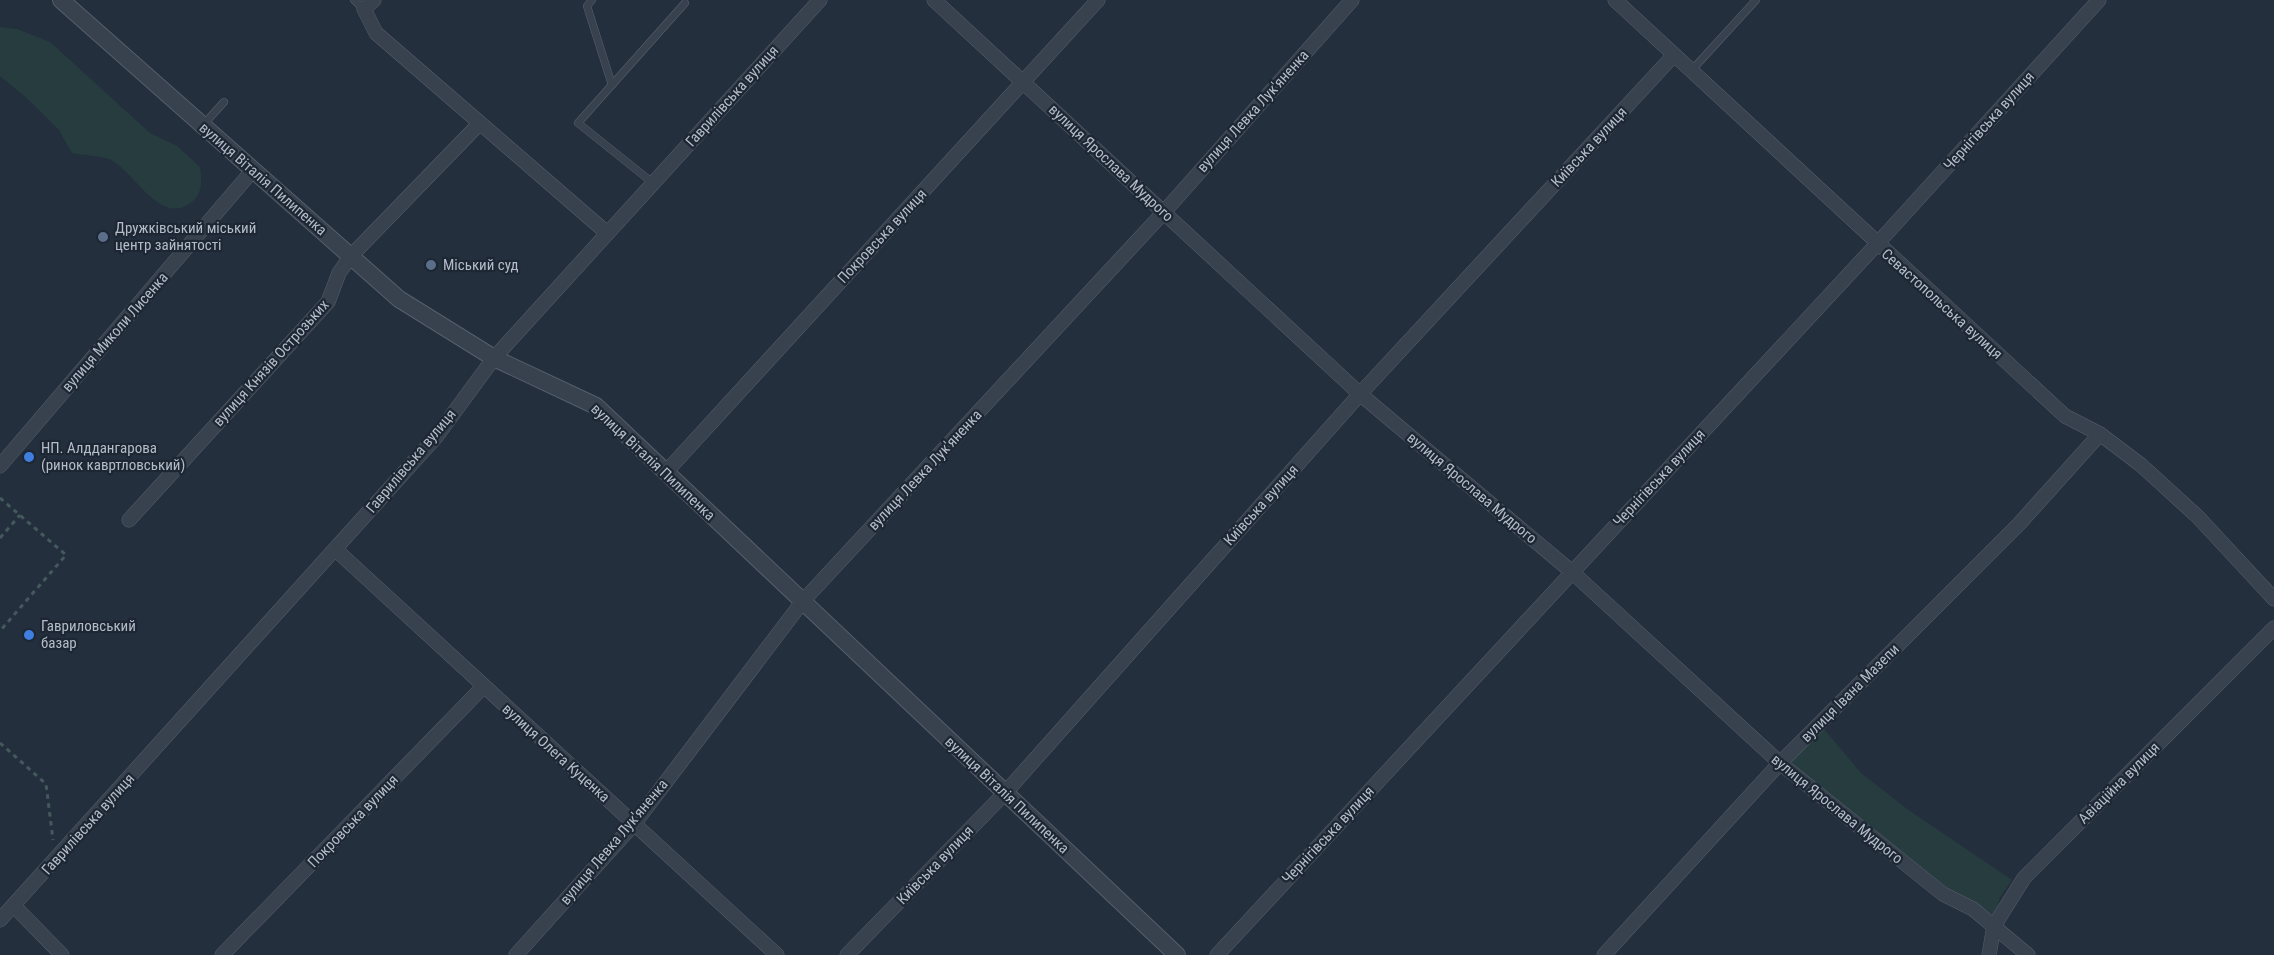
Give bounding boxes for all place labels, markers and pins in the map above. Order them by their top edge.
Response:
place label: Дружківський міський центр зайнятості [115,219,256,254]
marker: Дружківський міський центр зайнятості [96,230,110,244]
place label: Міський суд [443,256,519,274]
marker: Міський суд [424,258,438,272]
place label: НП. Алддангарова (ринок кавртловський) [41,439,185,474]
marker: НП. Алддангарова (ринок кавртловський) [22,450,36,464]
place label: Гавриловський базар [41,617,136,652]
marker: Гавриловський базар [22,628,36,642]

